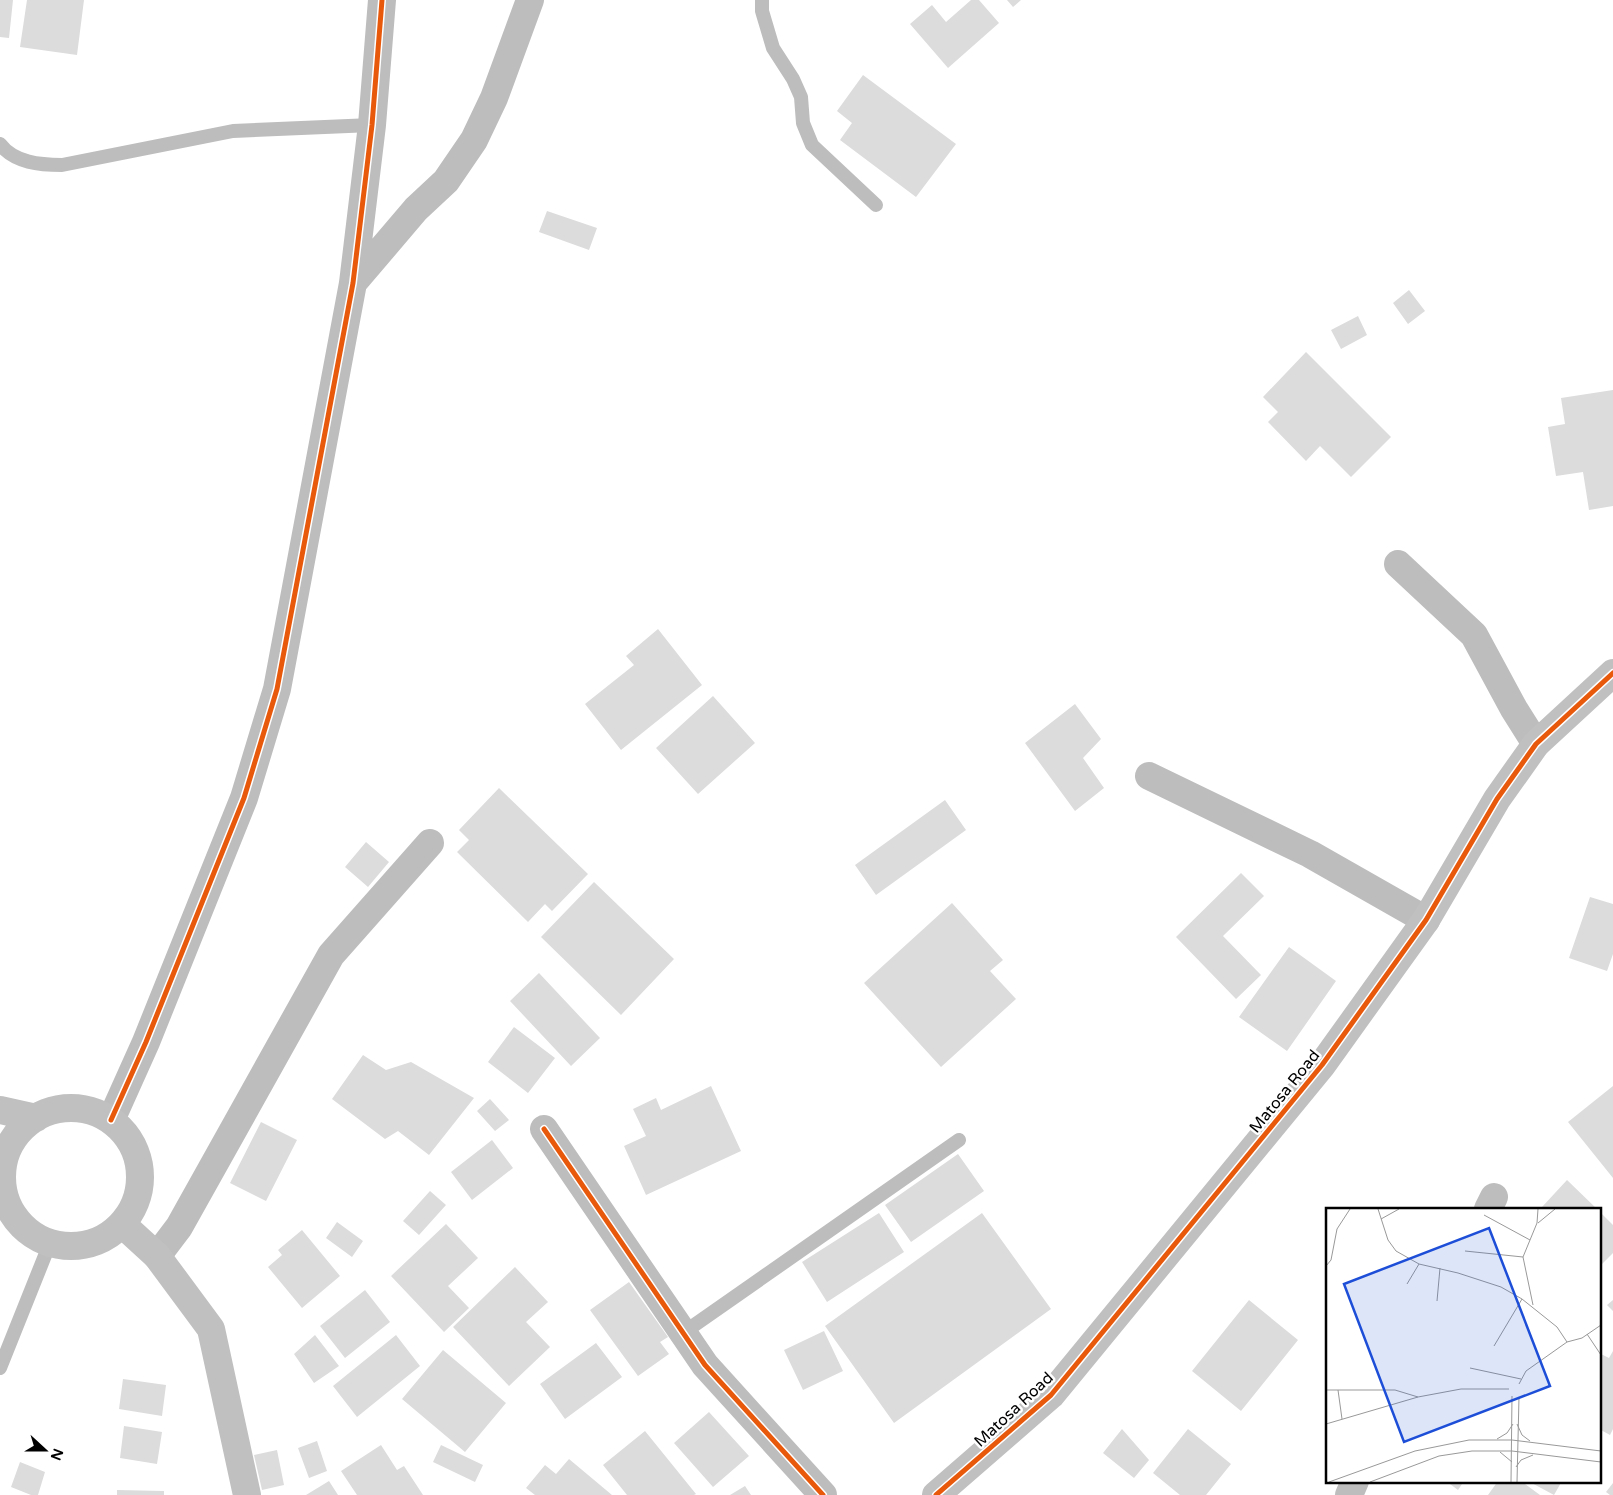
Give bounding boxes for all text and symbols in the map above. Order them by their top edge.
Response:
street label: Matosa Road [1245,1046,1324,1137]
inset map [1326,1208,1600,1482]
street label: Matosa Road [970,1368,1057,1451]
north arrow [20,1425,70,1475]
text: N [47,1446,67,1463]

